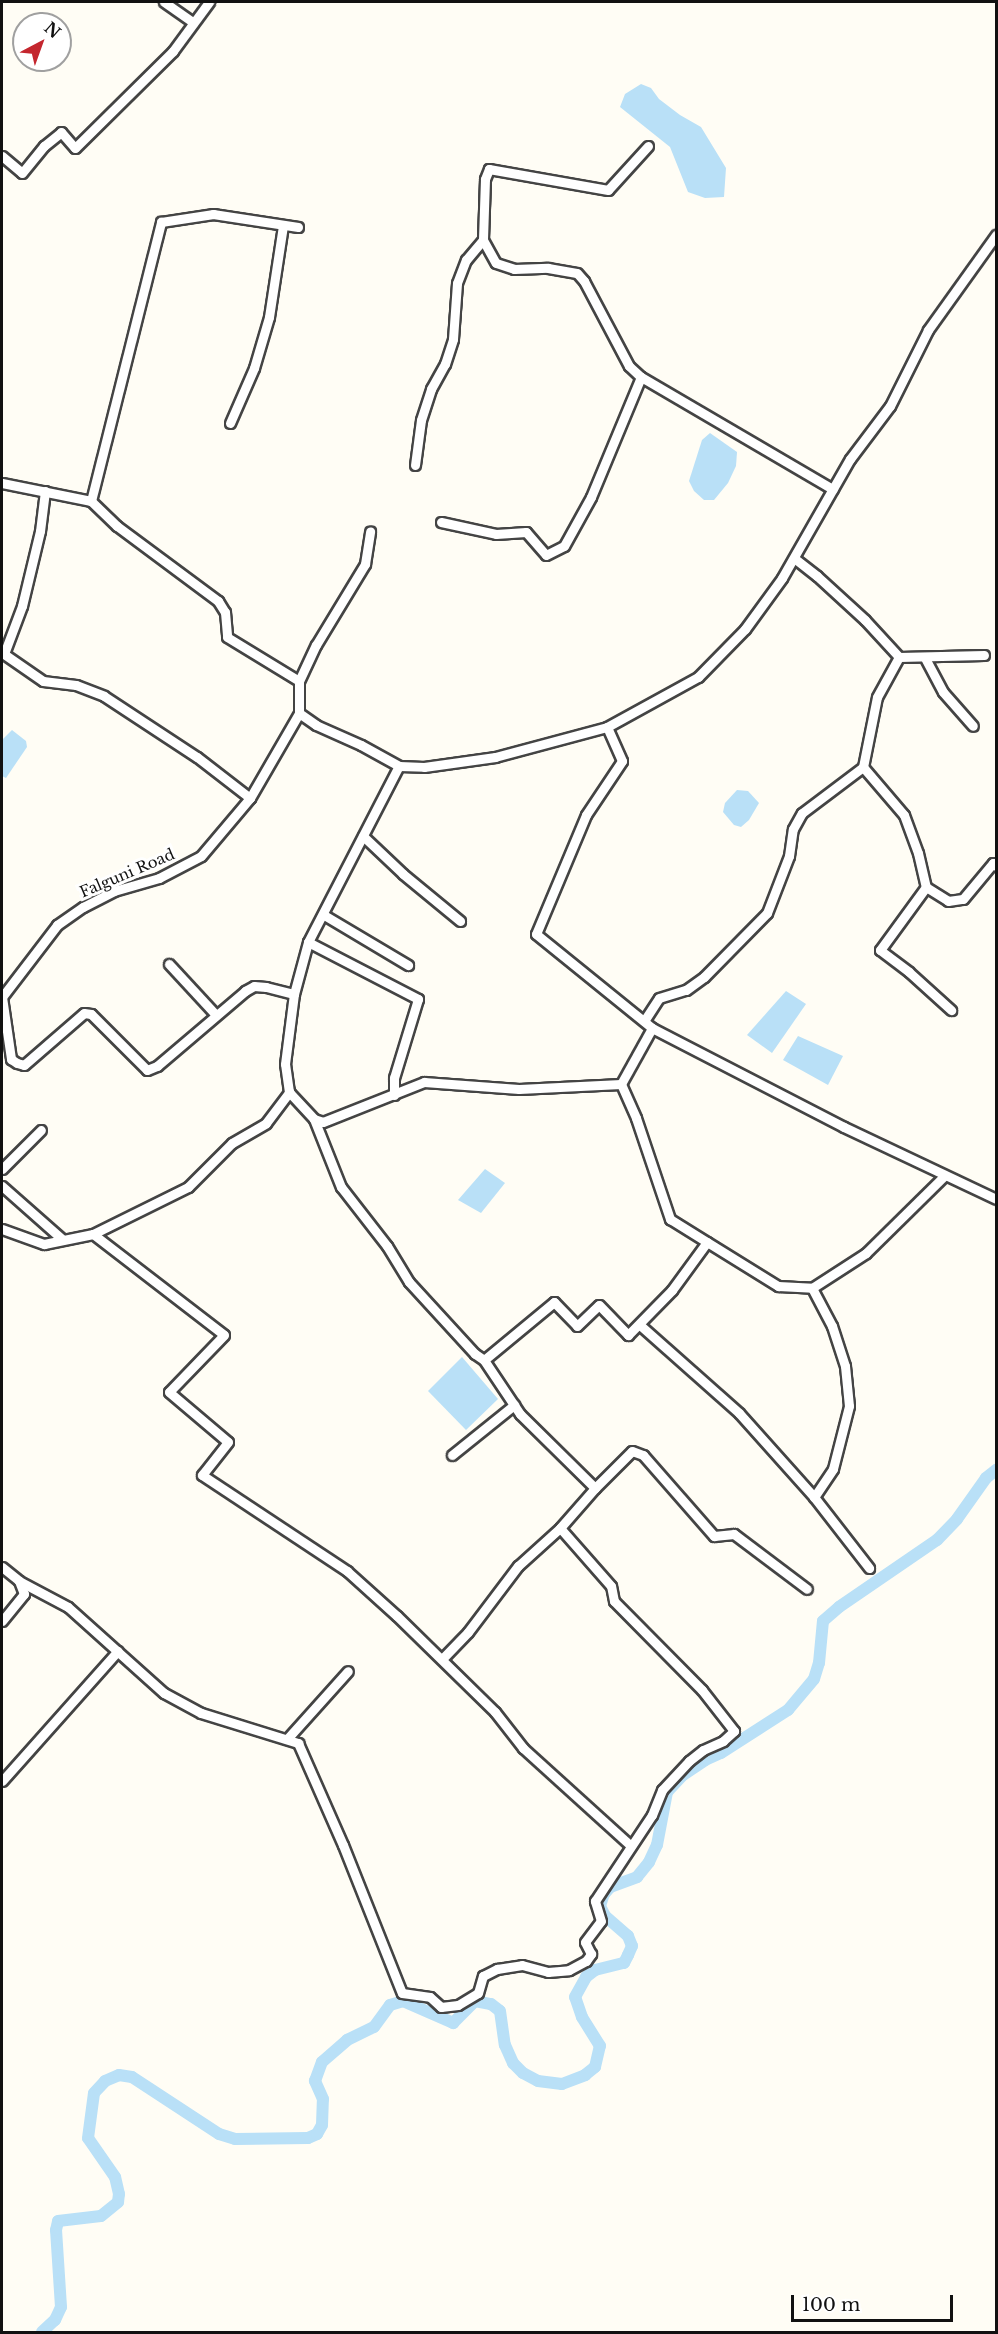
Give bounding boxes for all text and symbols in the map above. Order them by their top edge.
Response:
north arrow [12,12,72,72]
text: N [40,17,65,42]
street label: Falguni Road [77,845,177,901]
scale bar [794,2283,956,2321]
text: 100 m [802,2294,860,2316]

